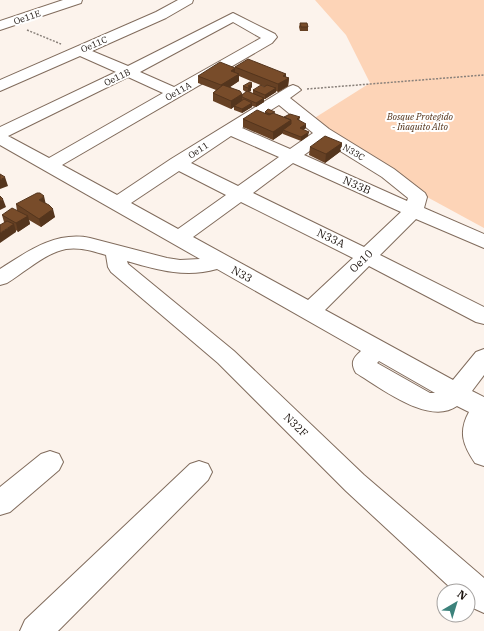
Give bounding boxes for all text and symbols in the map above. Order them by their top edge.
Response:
street label: Oe11E [12,7,42,27]
street label: Oe11C [79,33,109,55]
street label: Oe11B [102,66,132,88]
street label: Oe11A [163,79,194,103]
park label: Bosque Protegido - Iñaquito Alto [386,111,454,132]
street label: Oe11 [186,139,210,161]
street label: N33C [341,141,367,163]
street label: N33B [341,173,373,197]
street label: N33A [315,225,348,251]
street label: Oe10 [346,246,376,275]
street label: N33 [229,263,255,285]
street label: N32F [281,410,311,440]
north arrow [436,583,476,623]
text: N [454,587,470,603]

